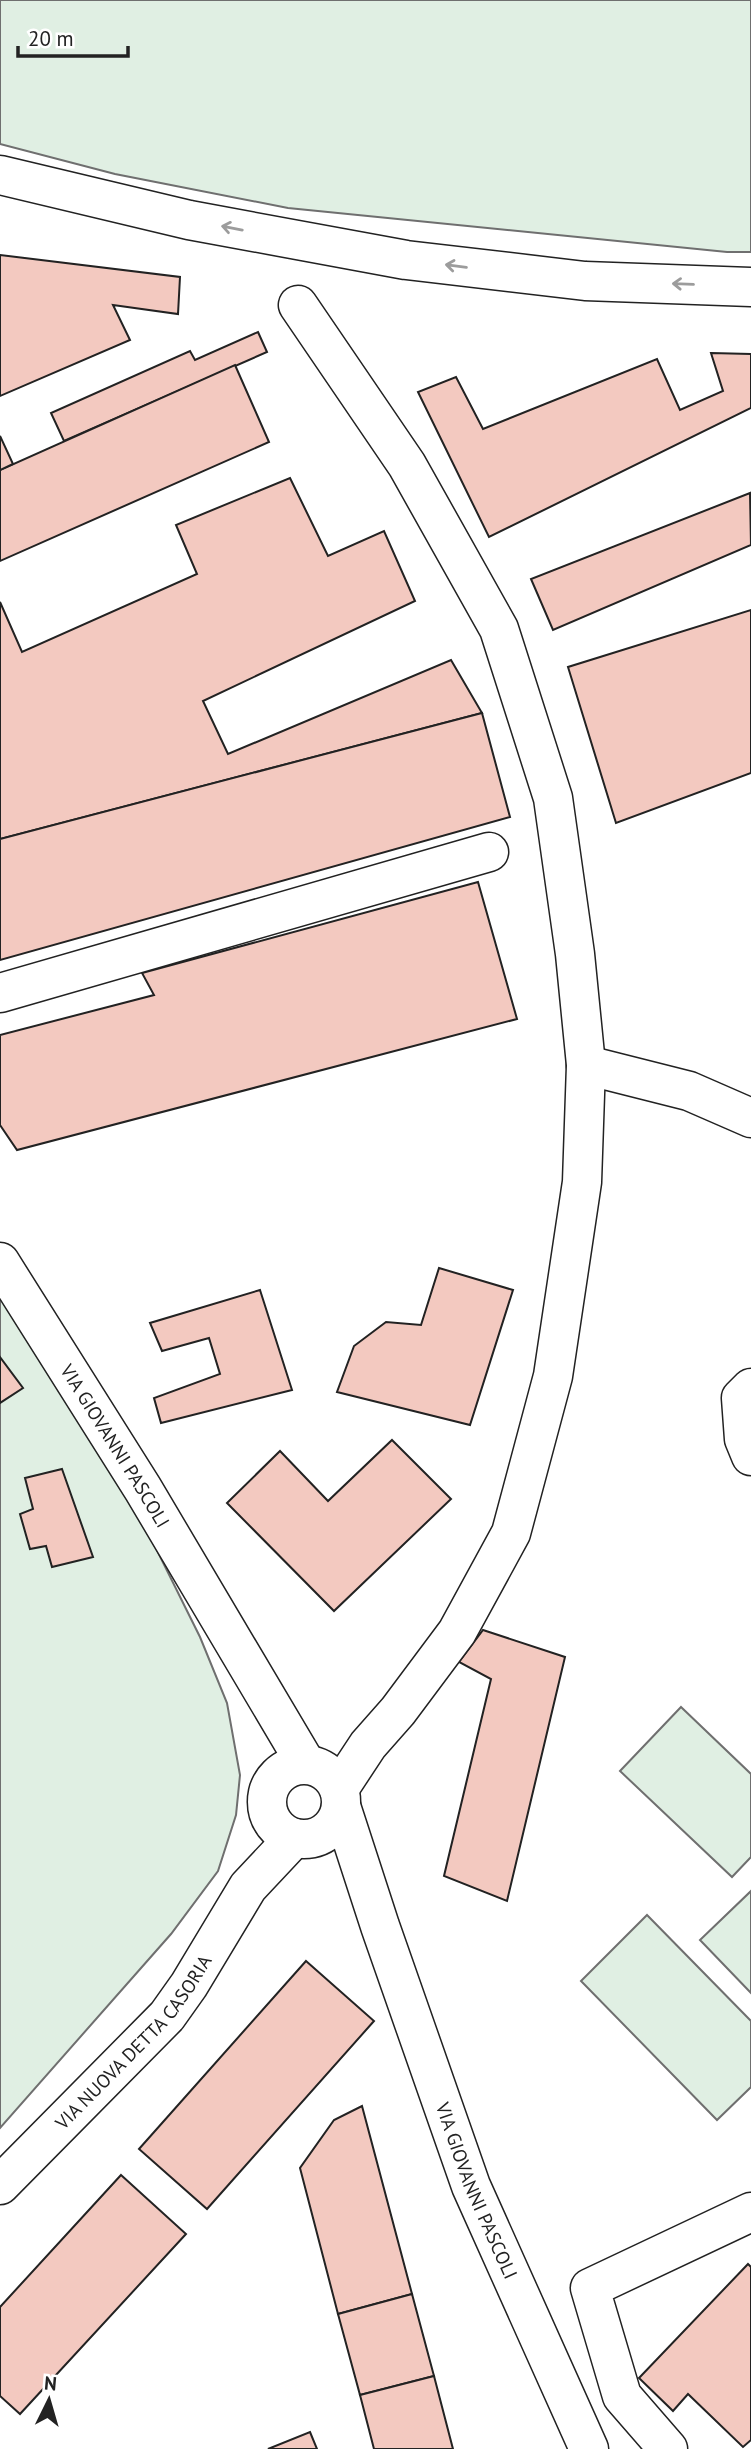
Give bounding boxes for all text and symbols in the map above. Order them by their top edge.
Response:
scale bar [18,14,128,58]
text: 20 m [28,25,74,52]
one-way arrow [221,220,244,234]
one-way arrow [445,259,468,272]
one-way arrow [672,278,695,291]
street label: VIA GIOVANNI PASCOLI [55,1359,175,1532]
street label: VIA NUOVA DETTA CASORIA [49,1950,216,2135]
street label: VIA GIOVANNI PASCOLI [430,2098,523,2283]
north arrow [14,2365,84,2435]
text: N [43,2371,58,2396]

